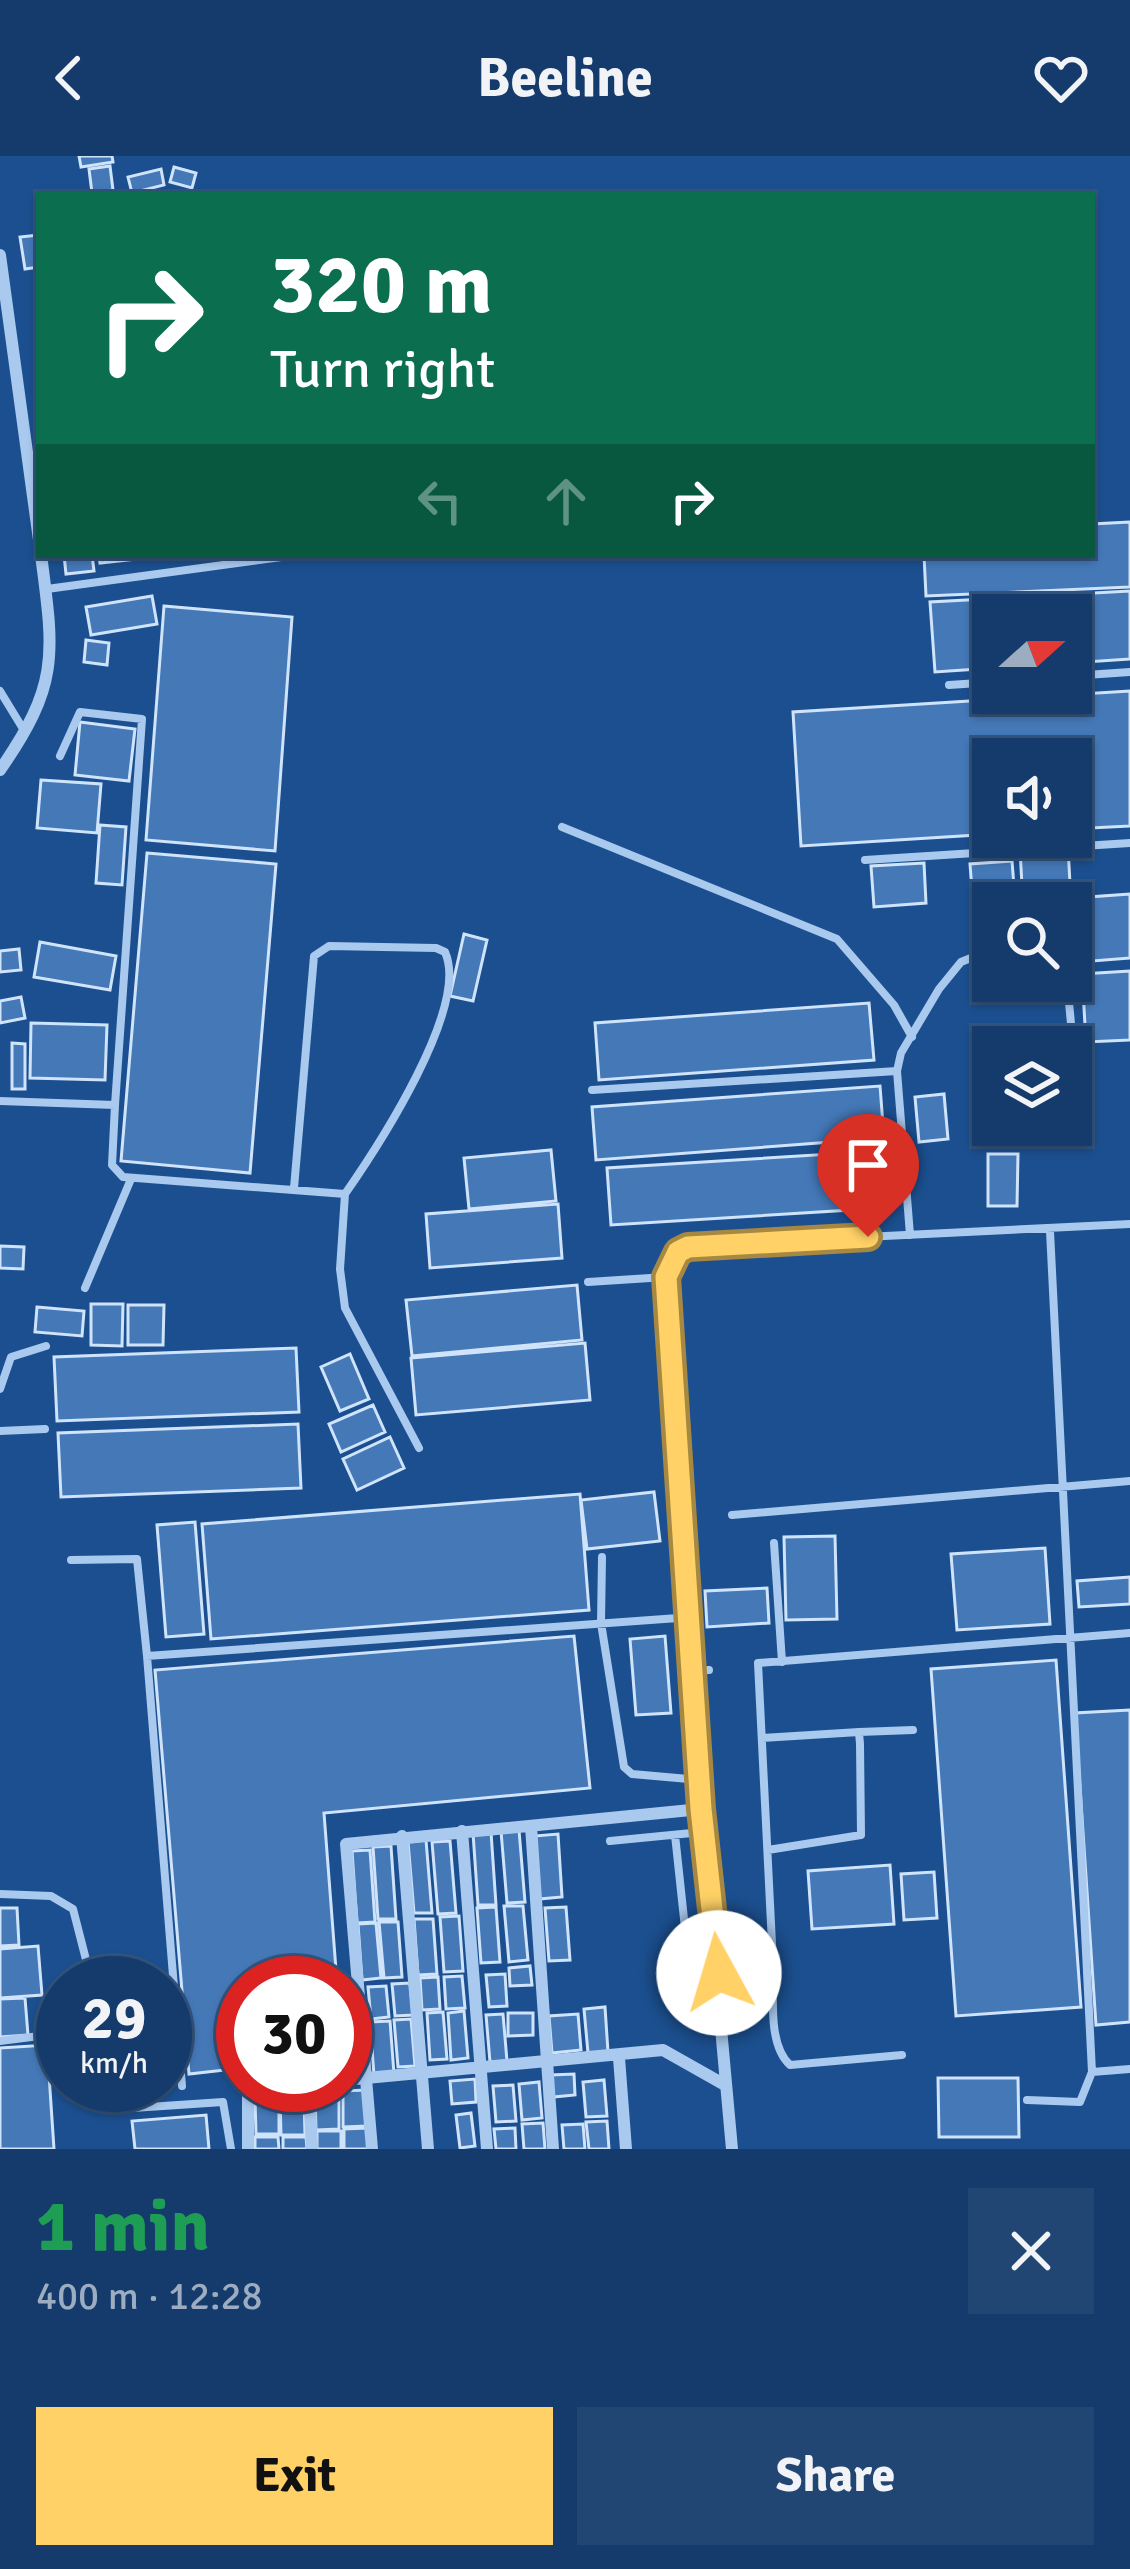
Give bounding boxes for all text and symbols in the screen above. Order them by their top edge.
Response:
icon: back [36,45,102,111]
text: Beeline [477,45,653,112]
icon: heart [1028,45,1094,111]
text: 320 m [270,233,492,337]
icon: right [72,240,228,396]
text: Turn right [270,336,495,403]
icon: left [407,468,473,534]
icon: ahead [533,468,599,534]
icon: right [659,468,725,534]
north arrow [972,594,1092,714]
map controls [972,594,1092,1146]
button: sound [972,738,1092,858]
button: search [972,882,1092,1002]
button: layers [972,1026,1092,1146]
pin [817,1114,919,1237]
icon: arrive [835,1132,901,1198]
position arrow [656,1910,782,2036]
speed limit sign: 30 [216,1956,372,2112]
text: 29 [82,1982,146,2056]
text: km/h [80,2045,148,2082]
text: 1 min [36,2182,210,2271]
button: close [968,2188,1094,2314]
text: 400 m · 12:28 [36,2272,263,2320]
button: Exit [36,2407,553,2545]
button: Share [577,2407,1094,2545]

